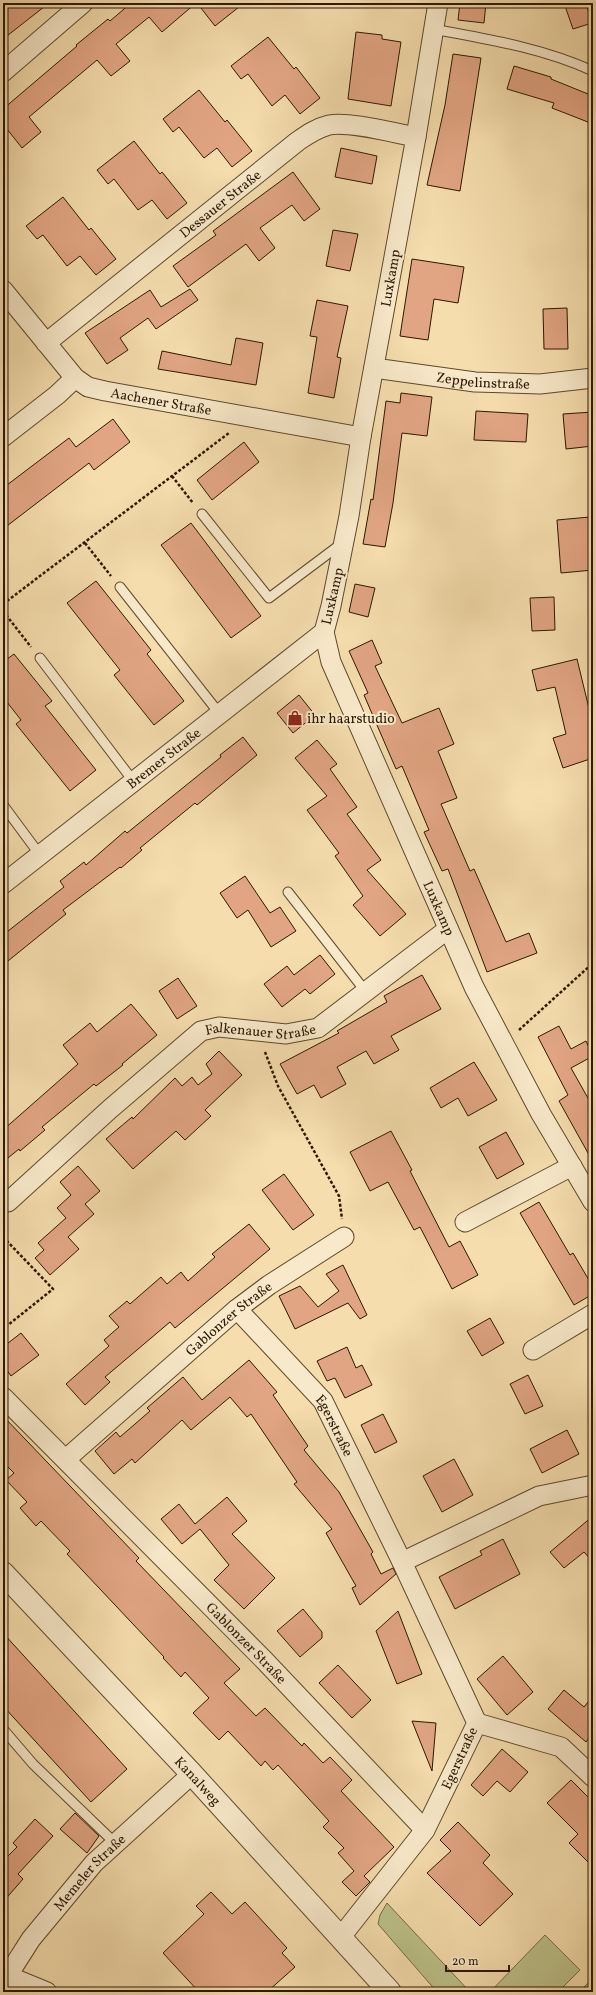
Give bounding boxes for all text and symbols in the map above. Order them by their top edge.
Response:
street label: Dessauer Straße [176,166,266,243]
street label: Luxkamp [377,248,406,308]
street label: Zeppelinstraße [435,369,530,395]
street label: Aachener Straße [109,384,213,421]
street label: Luxkamp [318,566,349,627]
shop icon: ihr haarstudio [286,709,304,727]
place label: ihr haarstudio [307,710,395,729]
street label: Bremer Straße [123,724,206,794]
street label: Luxkamp [417,878,458,939]
street label: Falkenauer Straße [204,1019,318,1045]
street label: Gablonzer Straße [182,1278,277,1361]
street label: Egerstraße [311,1391,357,1460]
street label: Gablonzer Straße [201,1599,290,1689]
street label: Egerstraße [438,1724,483,1793]
street label: Kanalweg [169,1753,224,1811]
street label: Memeler Straße [50,1830,131,1916]
scale bar [446,1947,509,1973]
text: 20 m [452,1954,479,1970]

